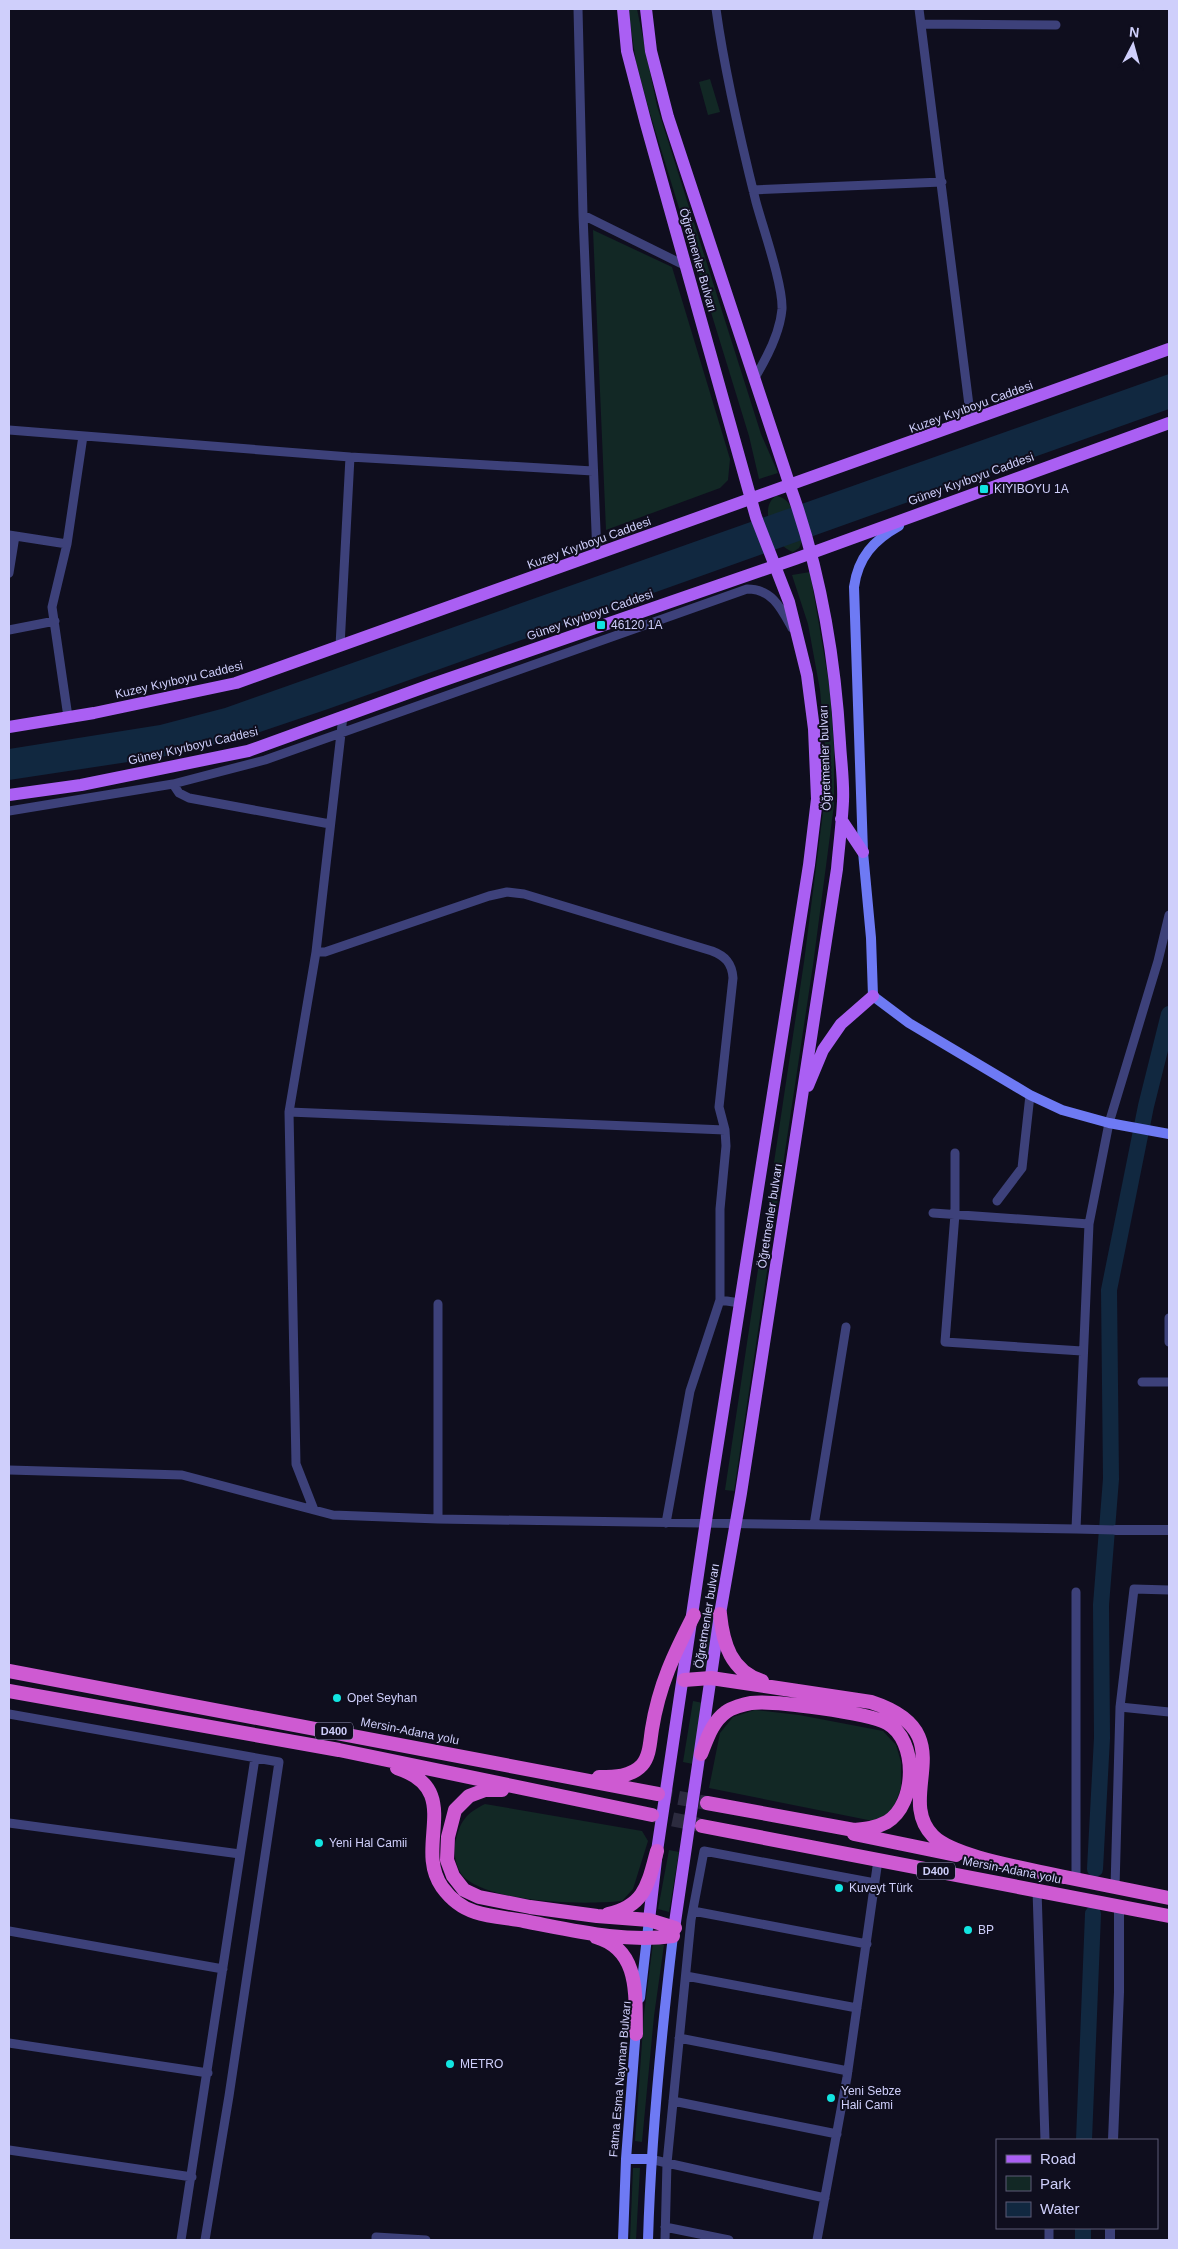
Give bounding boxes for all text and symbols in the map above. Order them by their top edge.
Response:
north arrow [1108,20,1158,70]
text: N [1128,24,1140,41]
street label: Öğretmenler Bulvarı [676,206,720,314]
street label: Kuzey Kıyıboyu Caddesi [907,378,1035,436]
street label: Güney Kıyıboyu Caddesi [906,450,1036,508]
place label: KIYIBOYU 1A [994,482,1069,496]
marker: KIYIBOYU 1A [978,483,990,495]
street label: Kuzey Kıyıboyu Caddesi [525,514,653,572]
street label: Güney Kıyıboyu Caddesi [525,587,655,643]
place label: 46120 1A [611,618,662,632]
marker: 46120 1A [595,619,607,631]
street label: Kuzey Kıyıboyu Caddesi [114,658,244,702]
street label: Öğretmenler bulvarı [816,705,834,811]
street label: Güney Kıyıboyu Caddesi [127,724,259,768]
street label: Öğretmenler bulvarı [755,1163,785,1269]
street label: Öğretmenler bulvarı [692,1563,722,1669]
place label: Opet Seyhan [347,1691,417,1705]
marker: Opet Seyhan [331,1692,343,1704]
street label: Mersin-Adana yolu [360,1715,460,1747]
road number: D400 [315,1722,353,1740]
place label: Yeni Hal Camii [329,1836,407,1850]
marker: Yeni Hal Camii [313,1837,325,1849]
street label: Mersin-Adana yolu [962,1854,1062,1886]
road number: D400 [917,1862,955,1880]
place label: Kuveyt Türk [849,1881,914,1895]
marker: Kuveyt Türk [833,1882,845,1894]
place label: BP [978,1923,994,1937]
marker: BP [962,1924,974,1936]
street label: Fatma Esma Nayman Bulvarı [606,2000,634,2158]
place label: METRO [460,2057,503,2071]
marker: METRO [444,2058,456,2070]
place label: Yeni Sebze Hali Cami [841,2084,902,2112]
marker: Yeni Sebze Hali Cami [825,2092,837,2104]
legend [996,2139,1158,2229]
text: Road [1040,2150,1076,2167]
text: Park [1040,2175,1071,2192]
text: Water [1040,2200,1079,2217]

